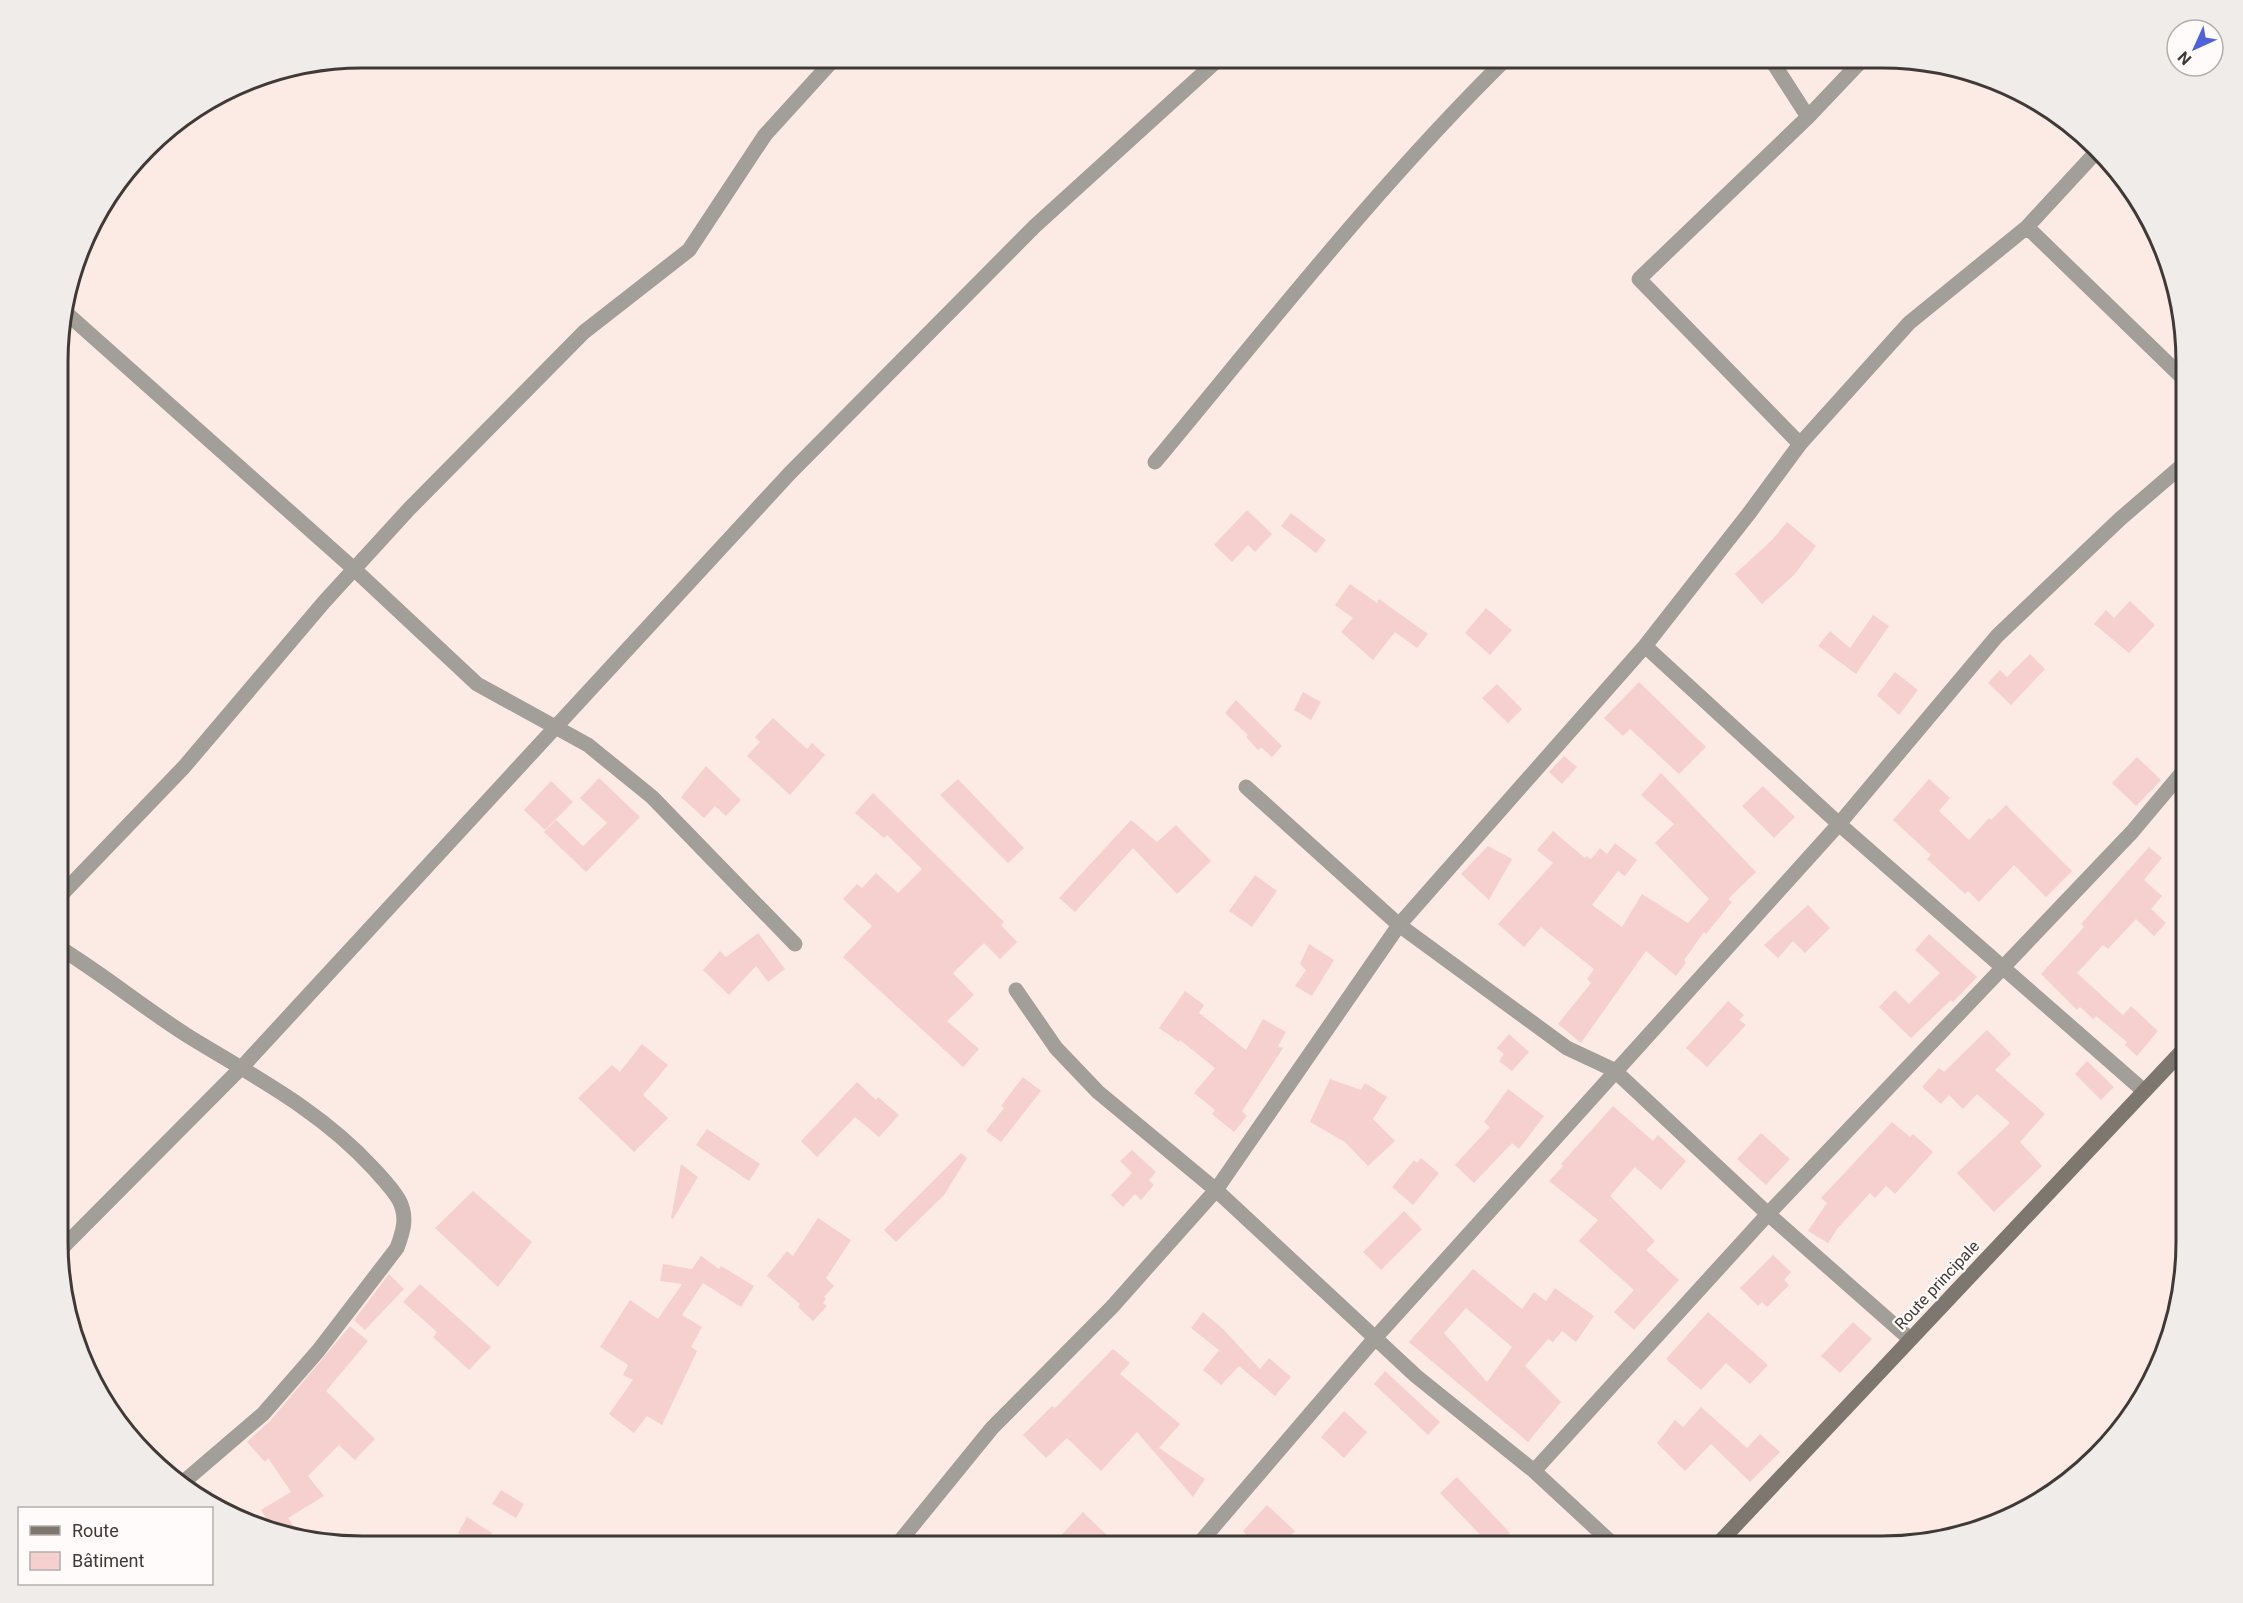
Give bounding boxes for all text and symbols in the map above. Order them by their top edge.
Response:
north arrow [2165,18,2225,78]
text: N [2174,48,2195,69]
street label: Route principale [1891,1236,1983,1334]
legend [18,1507,213,1585]
text: Route [72,1520,119,1541]
text: Bâtiment [72,1550,145,1571]

